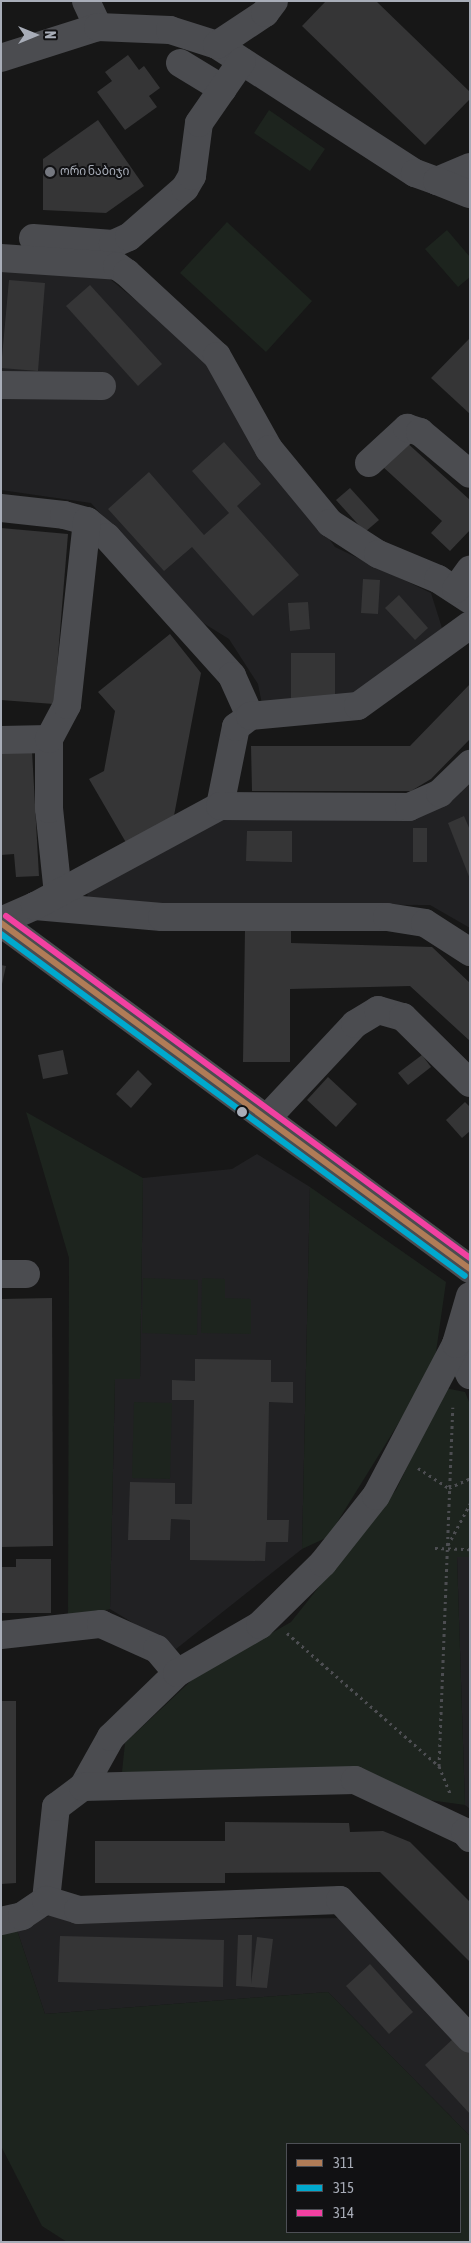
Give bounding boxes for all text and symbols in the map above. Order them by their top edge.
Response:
north arrow [10,10,60,60]
text: N [42,31,58,39]
place label: ორი ნაბიჯი [60,165,129,179]
marker: ორი ნაბიჯი [44,166,56,178]
unlabelled marker [237,1107,247,1117]
legend [286,2143,461,2233]
text: 311 [333,2154,354,2171]
text: 315 [333,2179,354,2196]
text: 314 [333,2204,354,2221]

